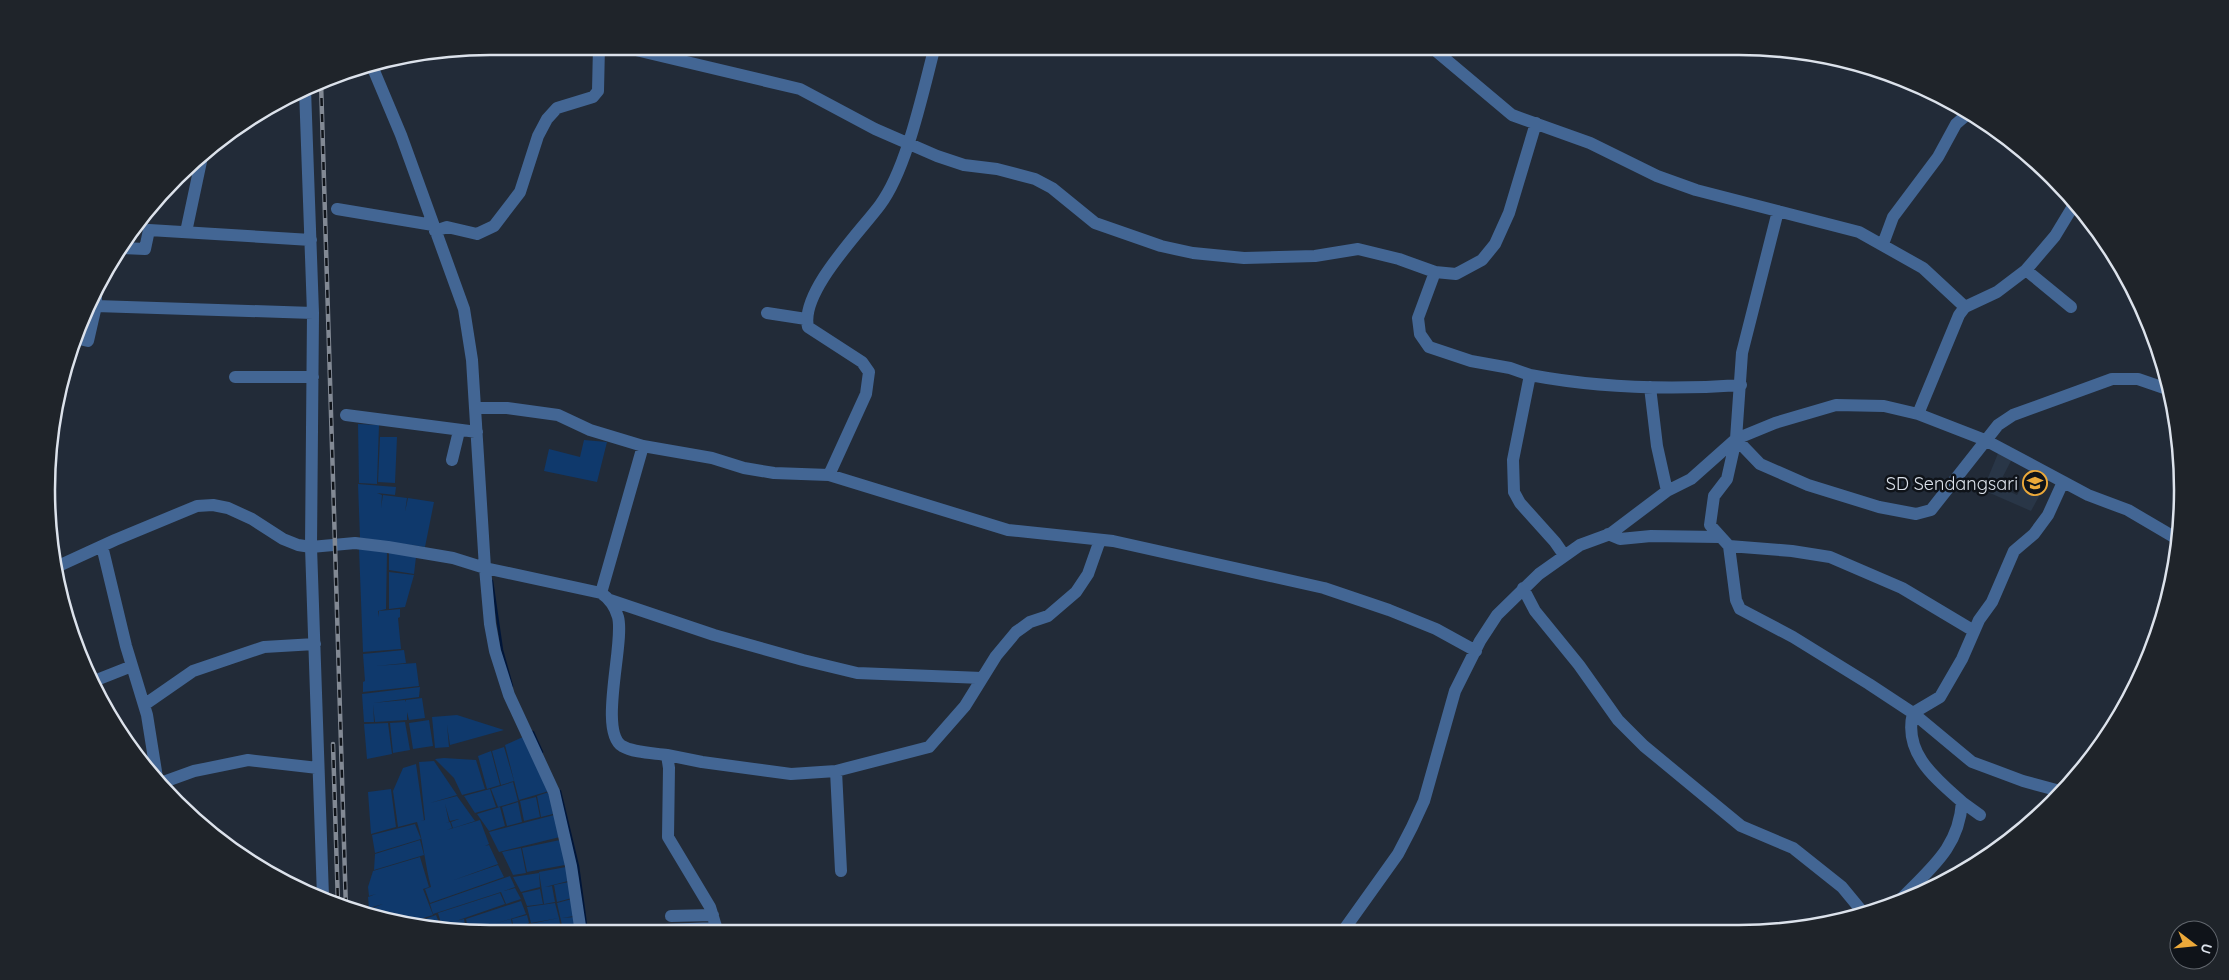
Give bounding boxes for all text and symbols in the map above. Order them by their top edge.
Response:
school or university icon: SD Sendangsari [2022,470,2048,496]
place label: SD Sendangsari [1886,472,2018,495]
north arrow [2169,920,2219,970]
text: U [2196,941,2217,956]

